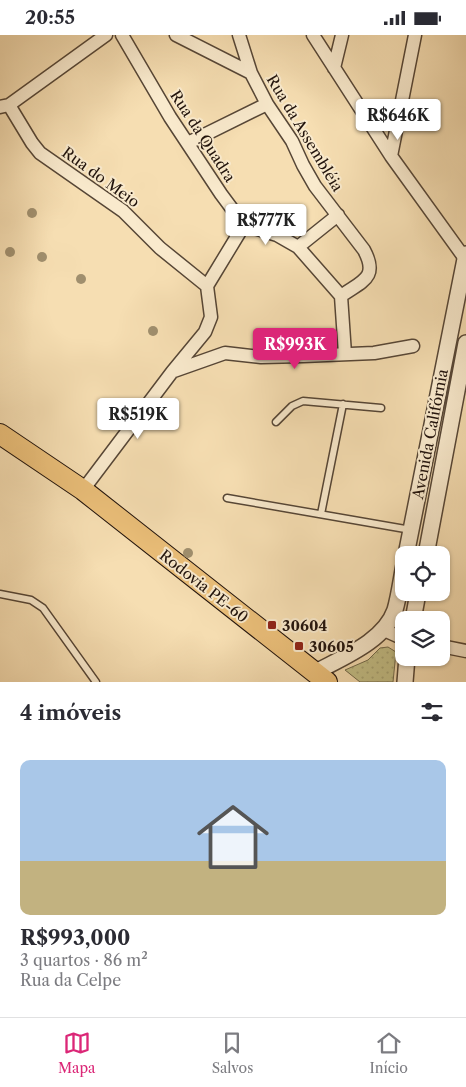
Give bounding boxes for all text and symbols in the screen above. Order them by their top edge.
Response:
text: 20:55 [25,6,75,29]
street label: Rua da Assembléia [263,71,347,195]
street label: Rua da Quadra [166,86,240,186]
pin: R$646K [357,99,439,141]
text: R$646K [367,105,429,125]
street label: Rua do Meio [59,143,143,211]
pin: R$777K [225,203,307,246]
text: R$777K [236,210,296,230]
pin: R$993K [254,327,336,370]
text: R$993K [264,334,326,354]
street label: Avenida Califórnia [408,367,452,502]
pin: R$519K [97,397,179,440]
text: R$519K [108,404,168,424]
street label: Rodovia PE-60 [156,545,252,627]
map controls [395,546,450,666]
button: locate [395,546,450,601]
button: layers [395,611,450,666]
place label: 30604 [282,616,328,635]
marker: 30604 [266,619,278,631]
place label: 30605 [309,637,354,656]
marker: 30605 [293,640,305,652]
icon: filters [418,698,446,726]
text: 4 imóveis [20,700,121,725]
icon: home [188,792,278,882]
text: R$993,000 [20,925,130,950]
text: 3 quartos · 86 m² [20,950,148,970]
text: Rua da Celpe [20,970,121,990]
tab: Mapa [58,1029,96,1077]
tab: Salvos [212,1029,253,1077]
tab: Início [369,1029,408,1077]

